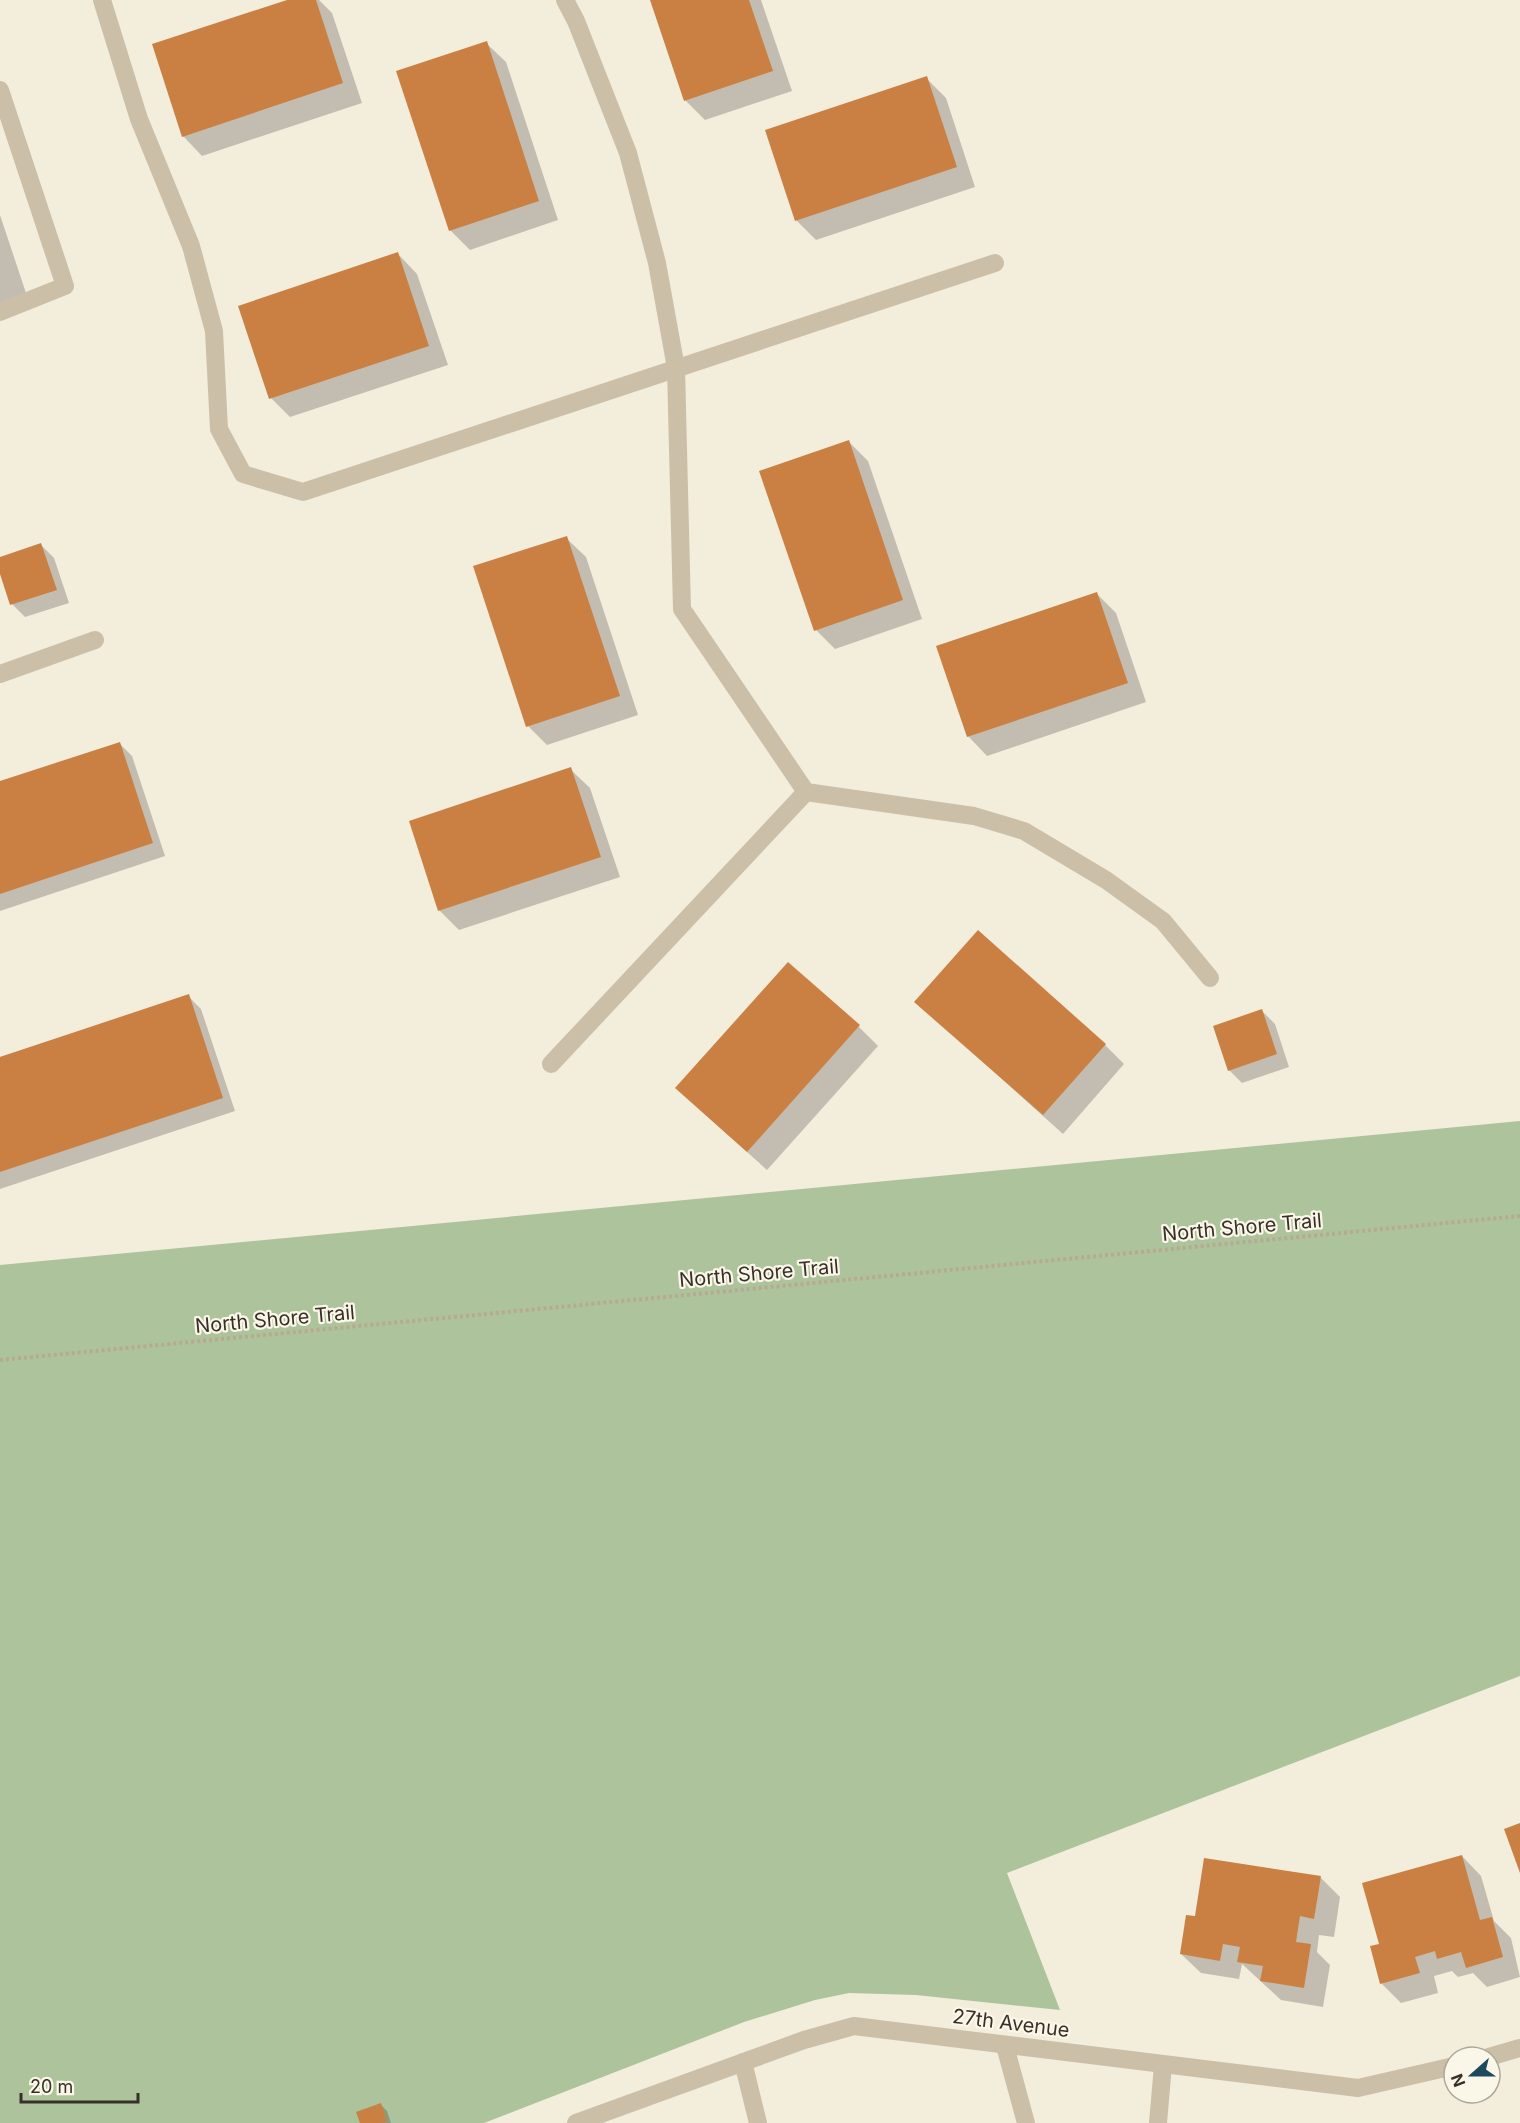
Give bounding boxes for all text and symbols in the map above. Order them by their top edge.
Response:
street label: North Shore Trail [1161,1208,1323,1246]
street label: North Shore Trail [678,1254,840,1292]
street label: North Shore Trail [194,1300,356,1338]
street label: 27th Avenue [951,2004,1071,2042]
north arrow [1442,2045,1502,2105]
scale bar [21,2066,138,2104]
text: N [1446,2071,1470,2090]
text: 20 m [30,2076,73,2097]

